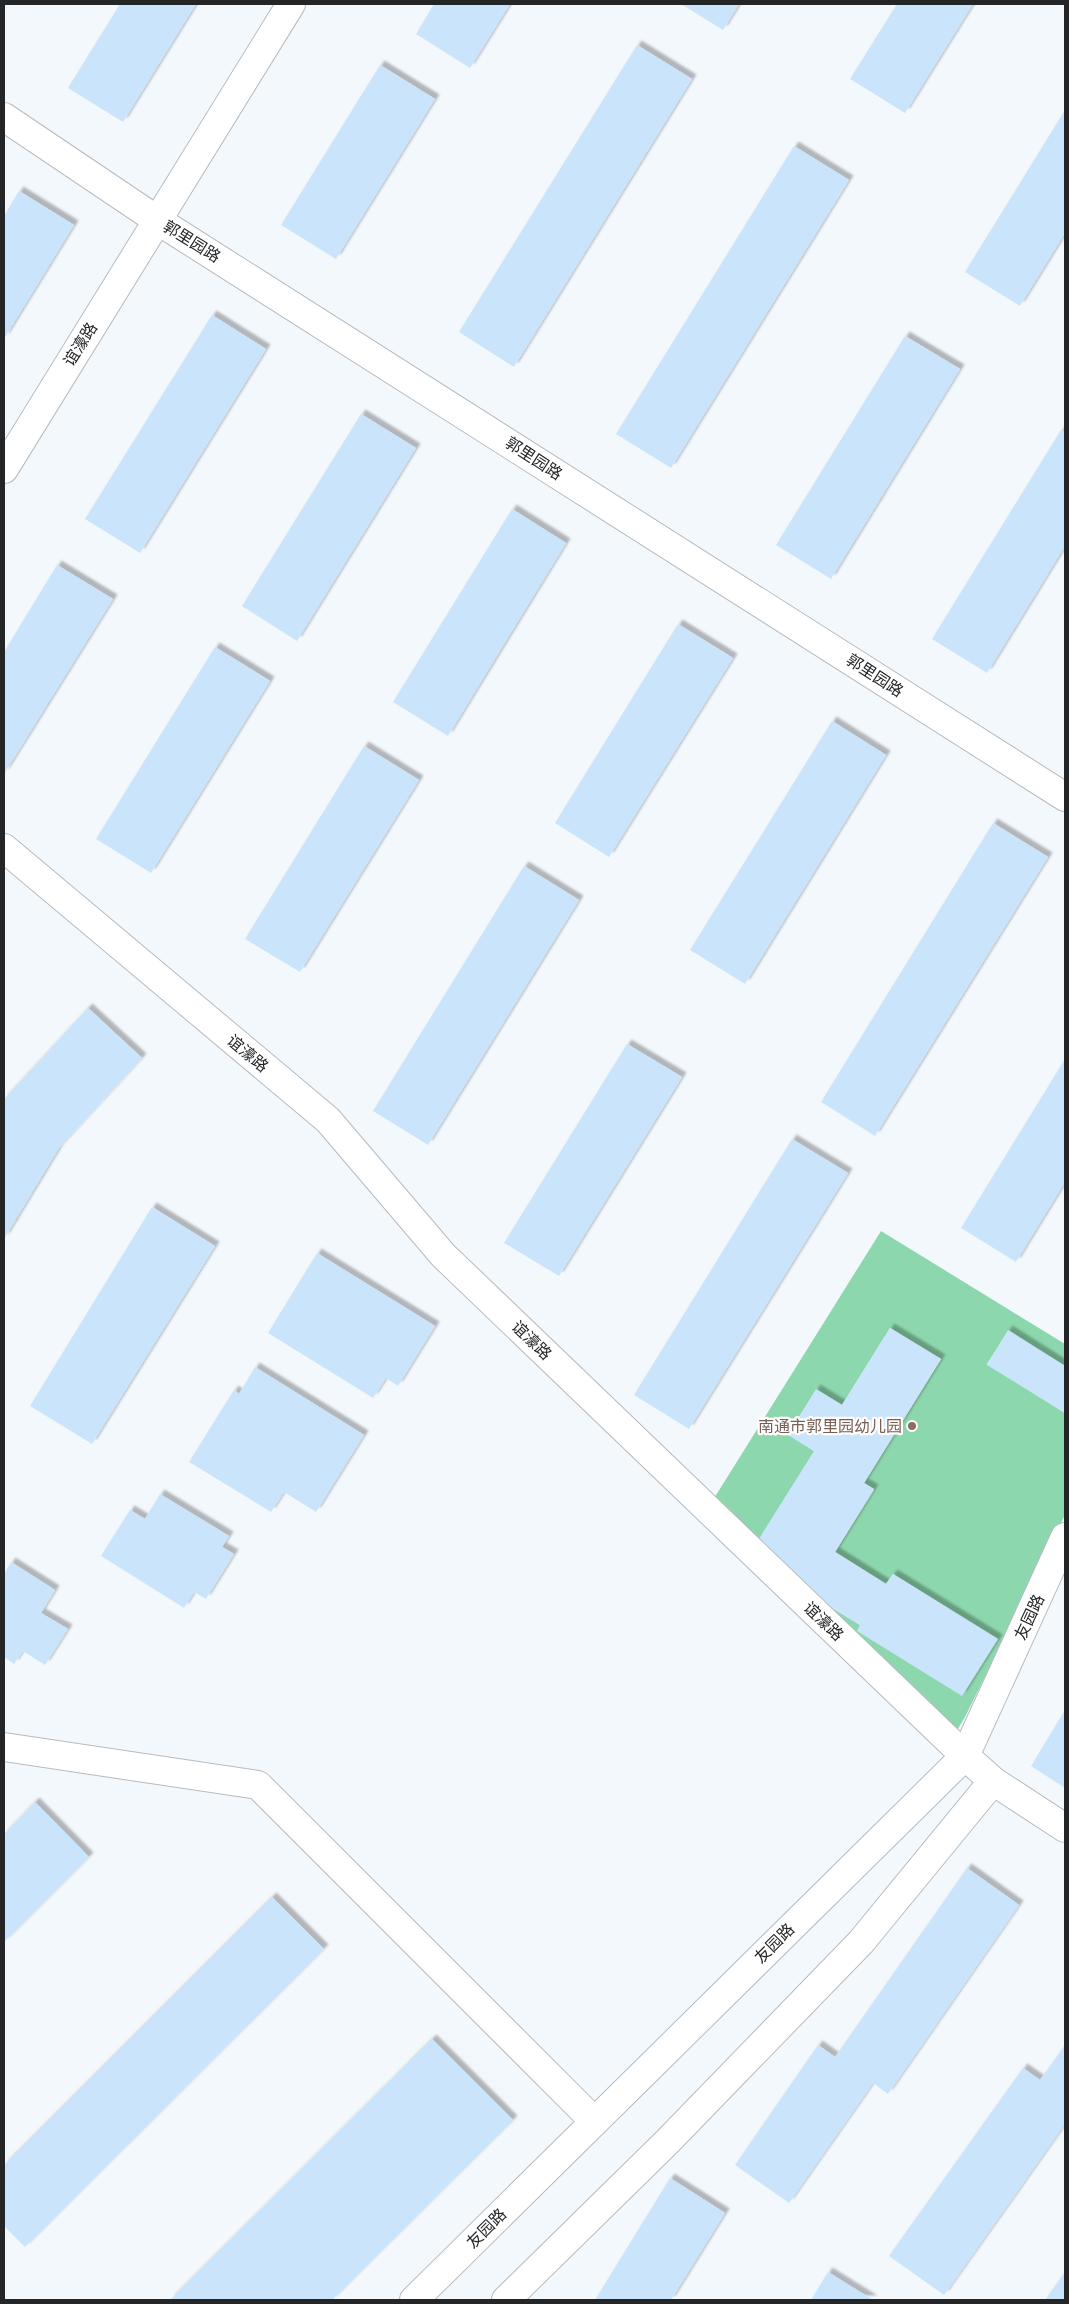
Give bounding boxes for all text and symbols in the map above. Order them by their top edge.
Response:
street label: 郭里园路 [160,216,224,266]
street label: 谊濠路 [59,318,101,370]
street label: 郭里园路 [502,432,566,484]
street label: 郭里园路 [843,649,907,701]
street label: 谊濠路 [223,1030,273,1076]
street label: 谊濠路 [508,1316,556,1364]
place label: 南通市郭里园幼儿园 [758,1416,902,1436]
marker: 南通市郭里园幼儿园 [906,1420,918,1432]
street label: 友园路 [1010,1591,1048,1643]
street label: 谊濠路 [800,1597,848,1645]
street label: 友园路 [750,1919,798,1967]
street label: 友园路 [462,2204,510,2252]

